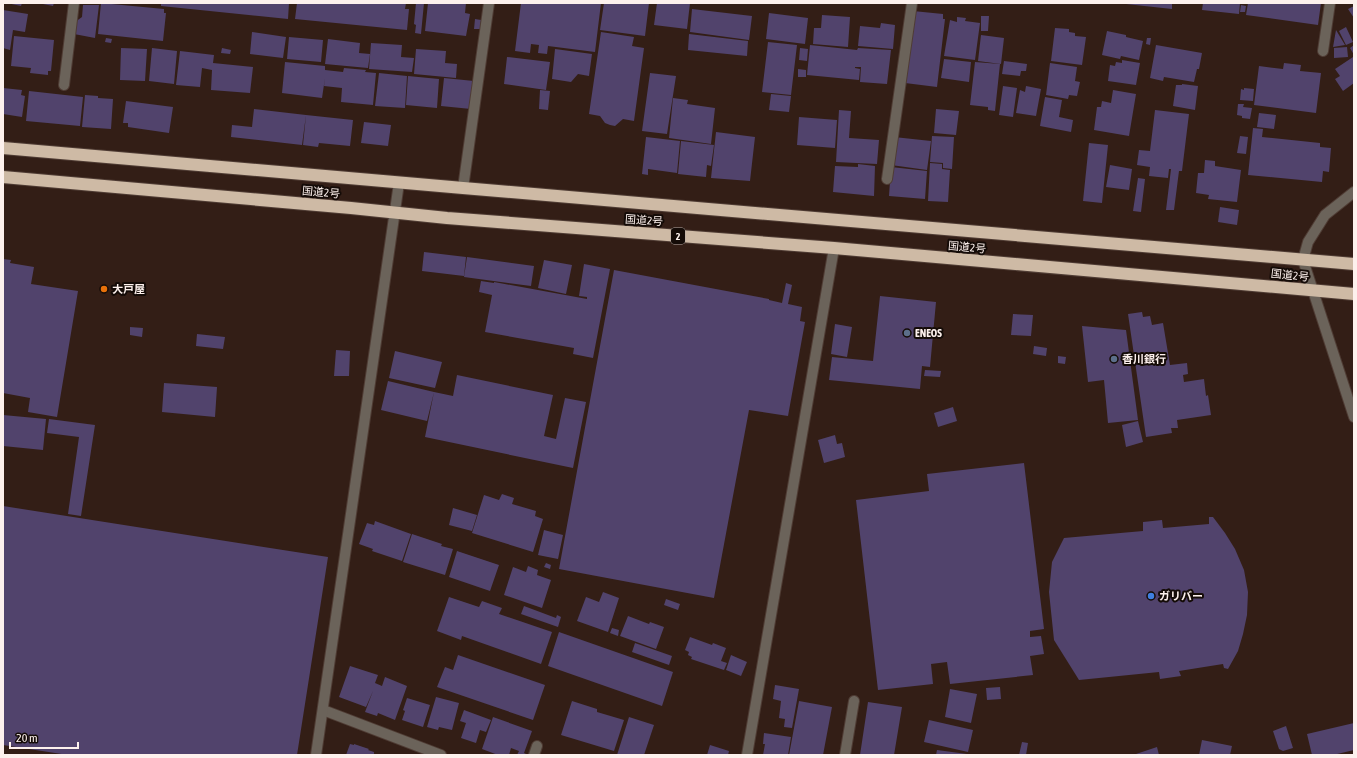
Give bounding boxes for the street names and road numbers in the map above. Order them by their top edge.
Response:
street label: 国道2号 [301,184,341,200]
street label: 国道2号 [625,213,663,227]
road number: 2 [671,228,685,244]
street label: 国道2号 [947,239,987,255]
street label: 国道2号 [1270,267,1310,283]

